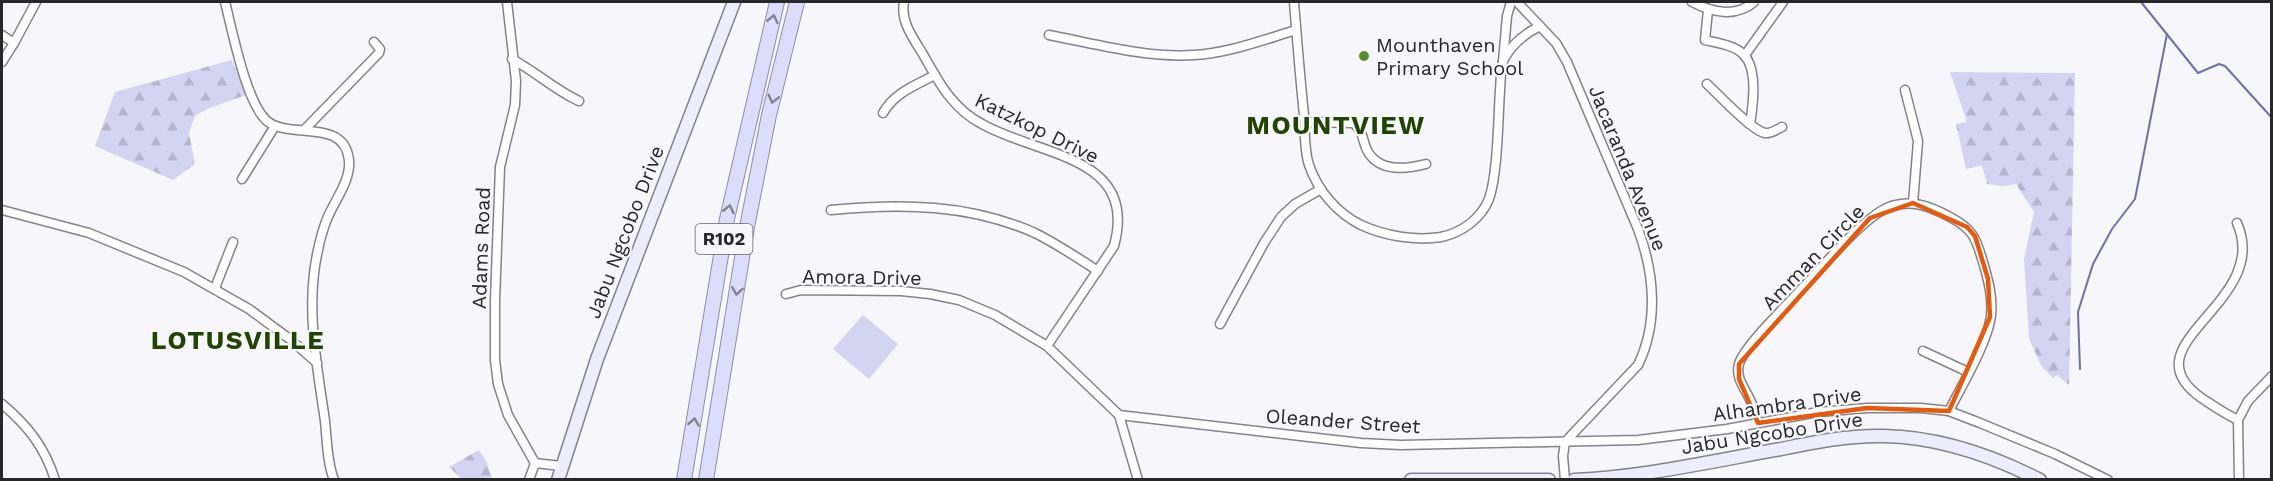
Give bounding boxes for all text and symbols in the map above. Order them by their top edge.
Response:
one-way arrow [766,14,779,24]
place label: Mounthaven Primary School [1376,33,1523,80]
marker: Mounthaven Primary School [1357,49,1371,63]
street label: Jacaranda Avenue [1584,82,1672,254]
street label: Katzkop Drive [971,88,1103,168]
one-way arrow [768,94,781,104]
district label: MOUNTVIEW [1246,110,1426,140]
street label: Jabu Ngcobo Drive [581,142,669,322]
street label: Adams Road [467,187,495,309]
street label: Amman Circle [1757,199,1869,315]
one-way arrow [722,204,735,214]
road number: R102 [696,224,752,254]
street label: Amora Drive [802,264,922,290]
one-way arrow [731,286,743,295]
district label: LOTUSVILLE [151,325,325,355]
street label: Alhambra Drive [1711,382,1863,426]
street label: Oleander Street [1265,404,1422,438]
street label: Jabu Ngcobo Drive [1680,407,1864,459]
one-way arrow [687,417,699,426]

